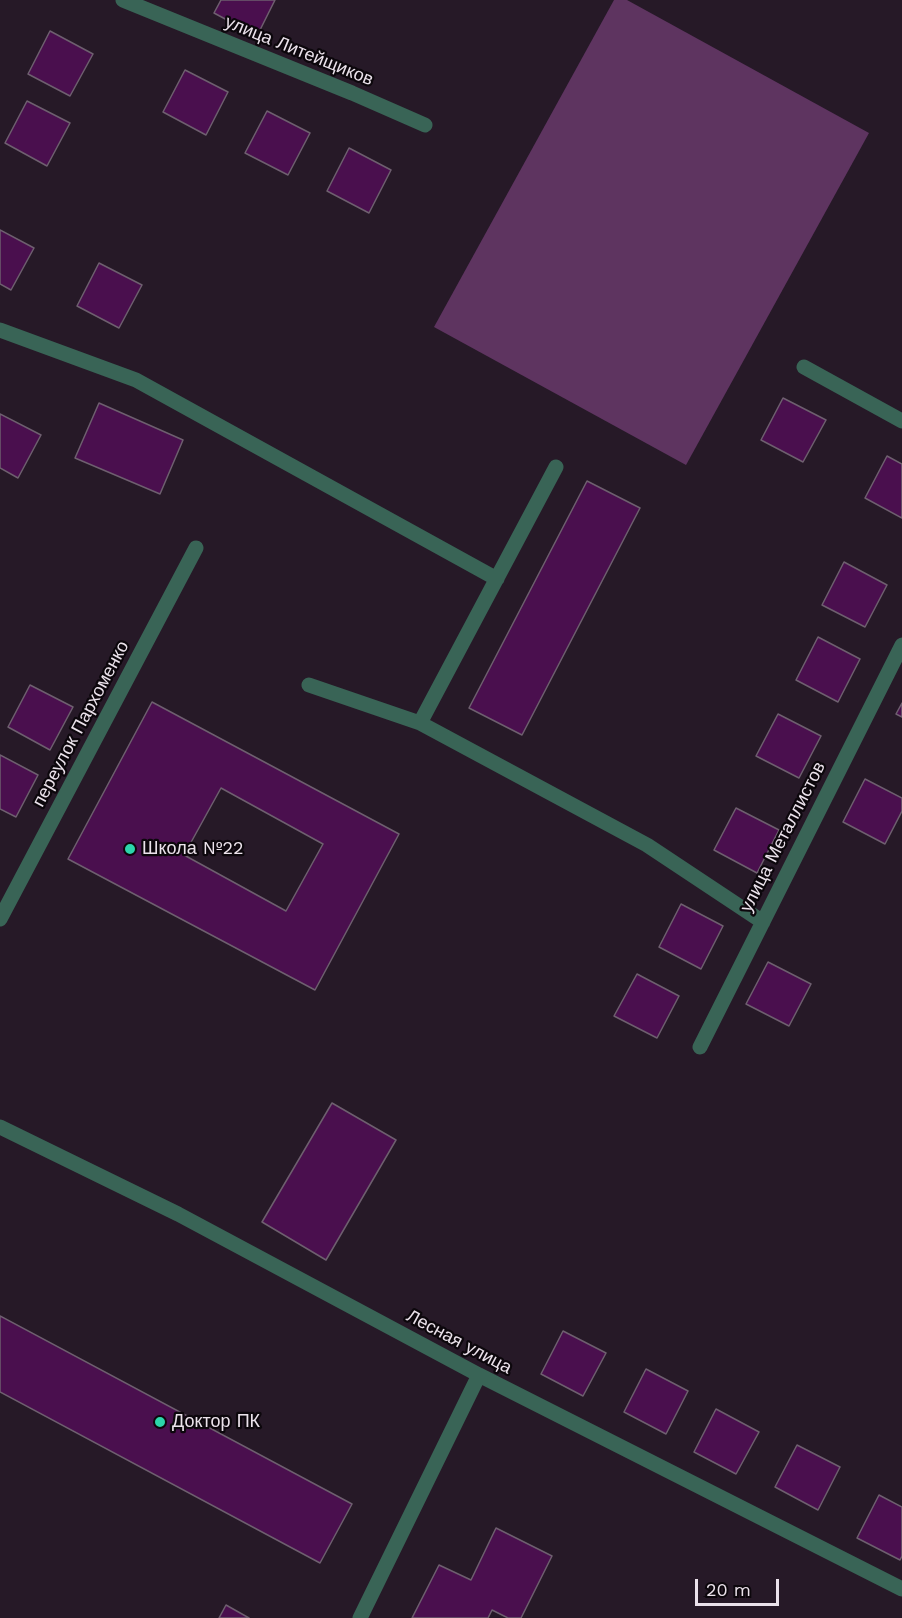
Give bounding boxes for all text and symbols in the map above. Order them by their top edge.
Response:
street label: улица Литейщиков [222,11,376,91]
street label: переулок Пархоменко [28,637,134,811]
street label: улица Металлистов [736,758,830,916]
place label: Школа №22 [142,838,244,860]
marker: Школа №22 [123,842,137,856]
street label: Лесная улица [403,1305,515,1379]
place label: Доктор ПК [172,1411,260,1433]
marker: Доктор ПК [153,1415,167,1429]
scale bar [698,1567,782,1605]
text: 20 m [706,1579,751,1600]

